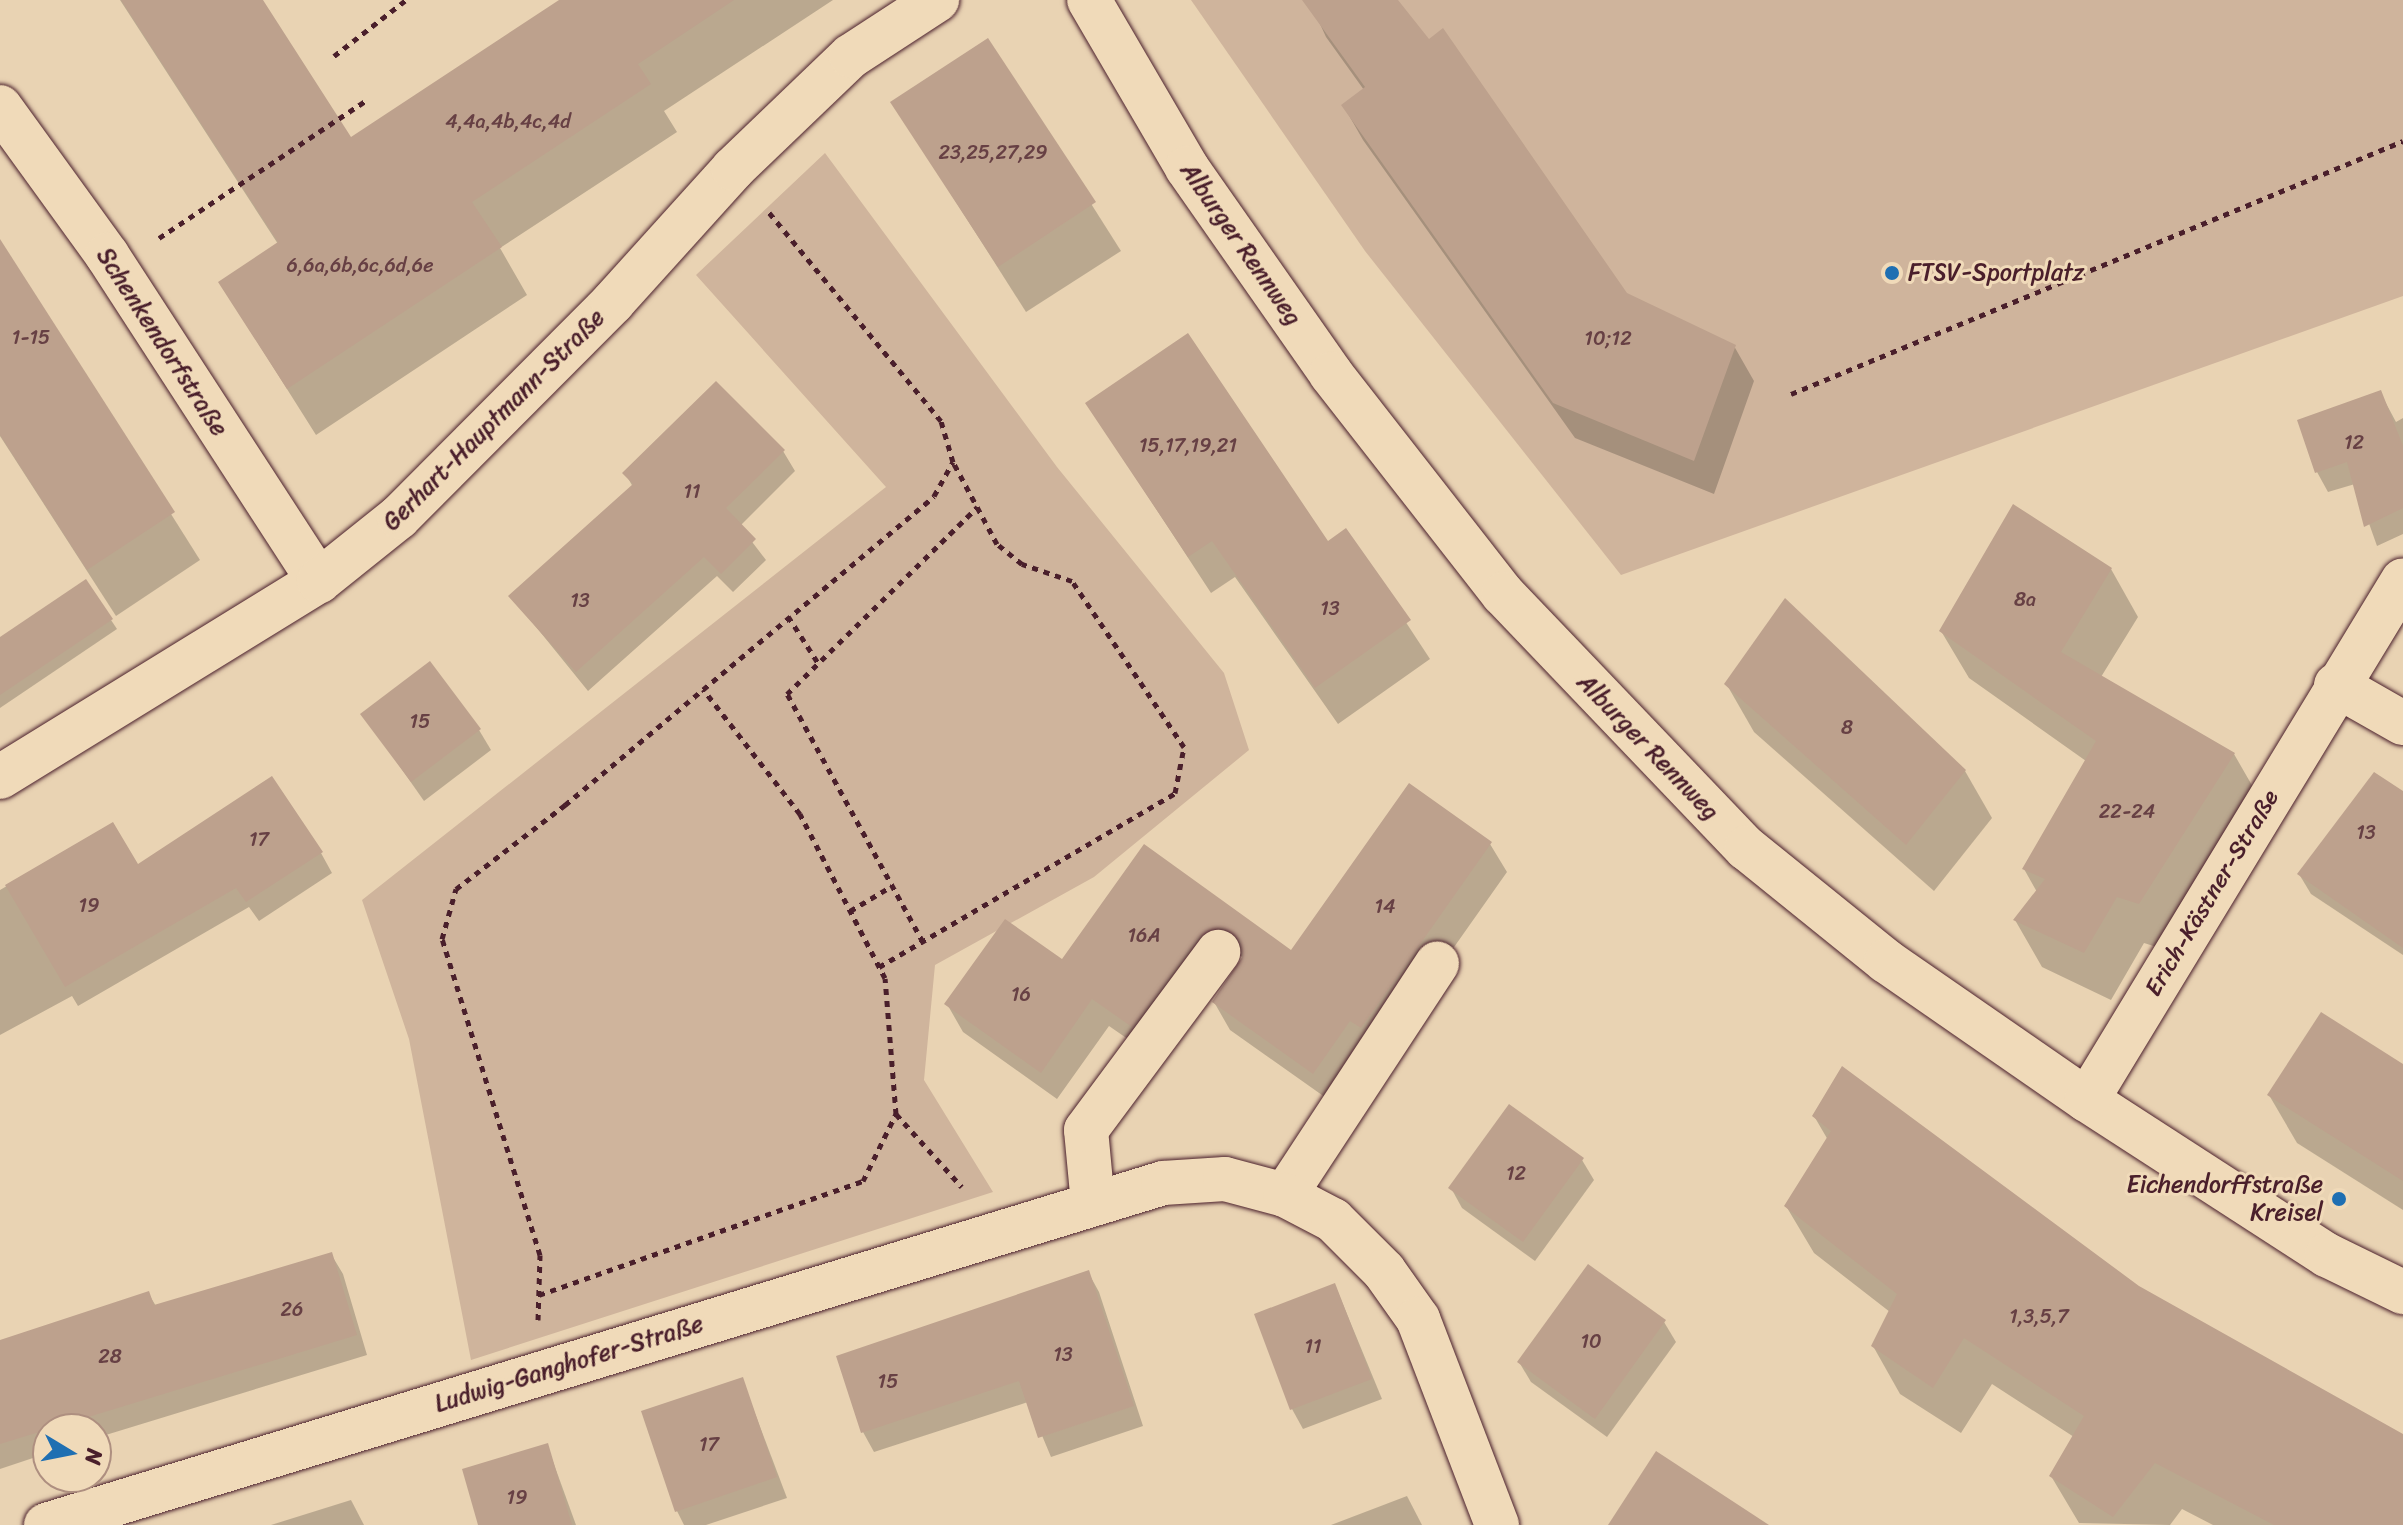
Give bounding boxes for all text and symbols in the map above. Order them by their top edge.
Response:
house number: 4,4a,4b,4c,4d [445,109,571,133]
house number: 23,25,27,29 [938,140,1048,164]
street label: Alburger Rennweg [1174,157,1308,331]
street label: Schenkendorfstraße [90,242,234,442]
house number: 6,6a,6b,6c,6d,6e [287,253,433,277]
place label: FTSV-Sportplatz [1908,259,2084,287]
marker: FTSV-Sportplatz [1883,264,1901,282]
street label: Gerhart-Hauptmann-Straße [377,303,611,537]
house number: 1-15 [12,325,50,349]
house number: 10;12 [1584,326,1632,350]
house number: 12 [2344,430,2364,454]
house number: 15,17,19,21 [1139,433,1237,457]
house number: 11 [683,479,701,503]
house number: 8a [2014,587,2036,611]
house number: 13 [570,588,590,612]
house number: 13 [1320,596,1340,620]
street label: Alburger Rennweg [1571,668,1725,826]
house number: 15 [410,709,430,733]
house number: 8 [1841,715,1853,739]
street label: Erich-Kästner-Straße [2139,785,2285,1001]
house number: 22-24 [2099,799,2155,823]
house number: 13 [2356,820,2376,844]
house number: 17 [249,827,269,851]
house number: 19 [79,893,99,917]
house number: 14 [1374,894,1396,918]
house number: 16A [1127,923,1161,947]
house number: 16 [1011,982,1031,1006]
house number: 12 [1506,1161,1526,1185]
place label: Eichendorffstraße Kreisel [2126,1171,2323,1227]
marker: Eichendorffstraße Kreisel [2330,1190,2348,1208]
house number: 26 [281,1297,303,1321]
house number: 1,3,5,7 [2009,1304,2069,1328]
street label: Ludwig-Ganghofer-Straße [431,1309,707,1419]
house number: 10 [1580,1329,1602,1353]
house number: 11 [1304,1334,1322,1358]
house number: 13 [1053,1342,1073,1366]
house number: 28 [98,1344,122,1368]
house number: 15 [878,1369,898,1393]
north arrow [32,1413,112,1493]
house number: 17 [699,1432,719,1456]
text: N [74,1446,115,1468]
house number: 19 [507,1485,527,1509]

